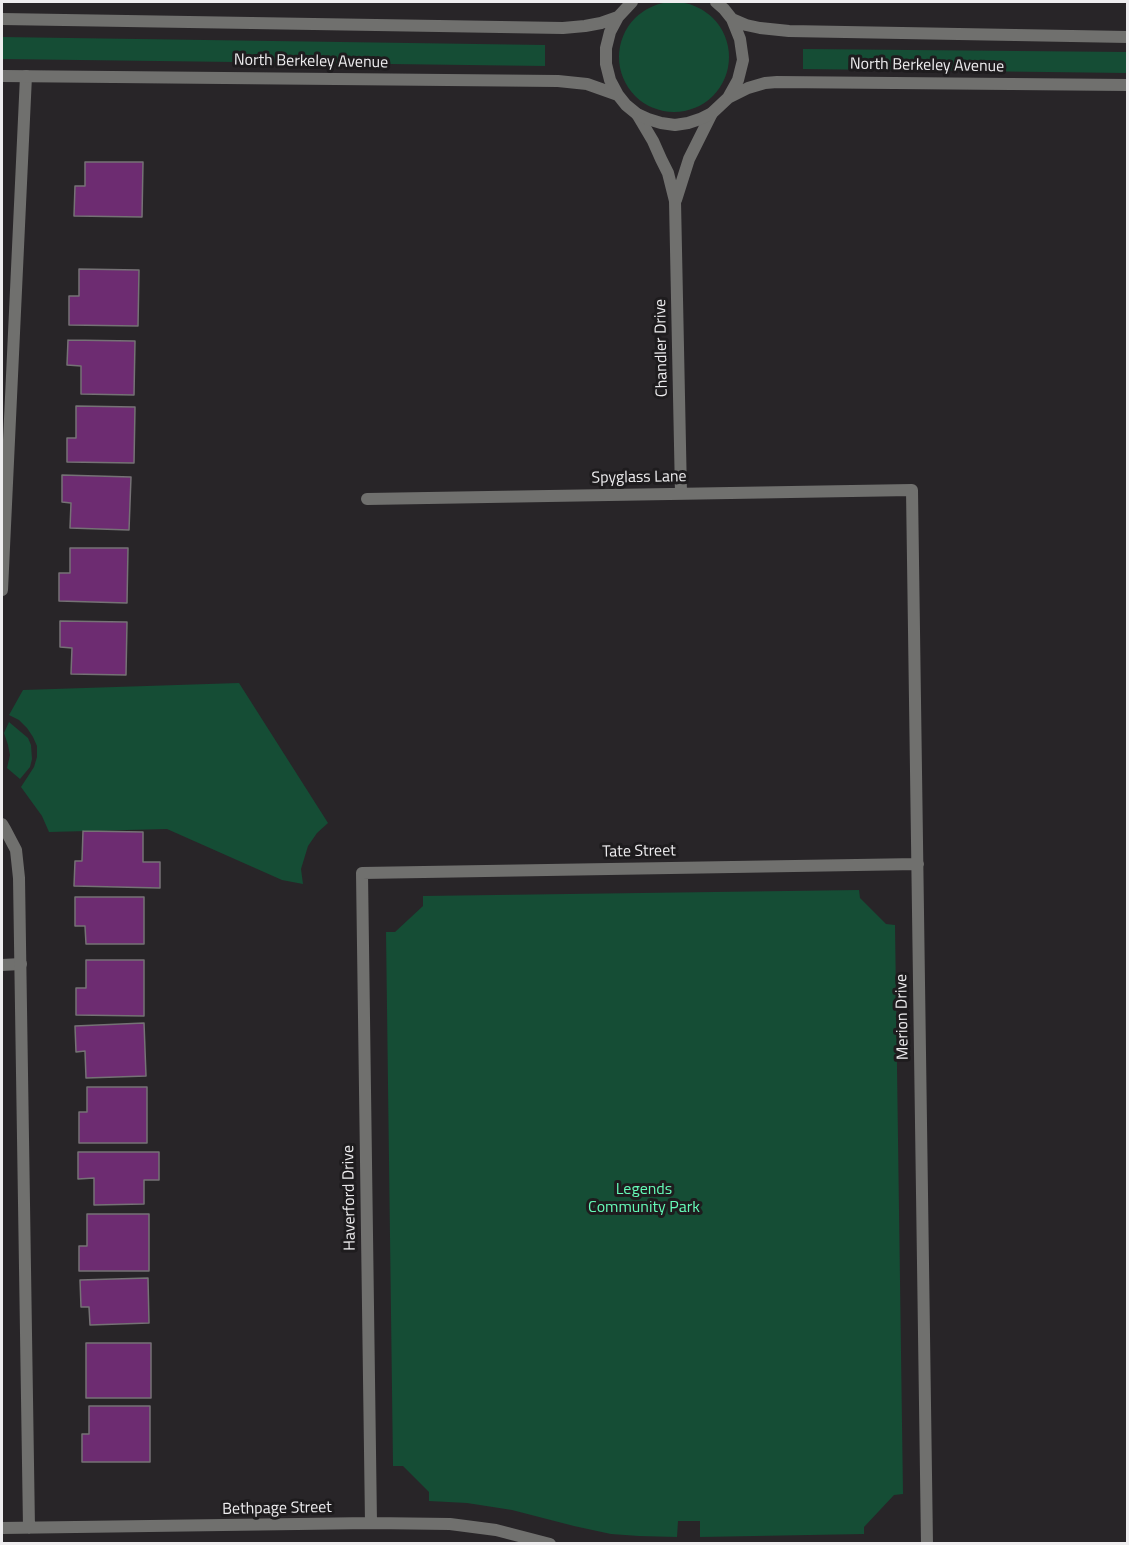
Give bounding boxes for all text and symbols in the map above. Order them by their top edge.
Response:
street label: North Berkeley Avenue [234,51,388,73]
street label: North Berkeley Avenue [850,55,1004,77]
street label: Chandler Drive [652,299,672,397]
street label: Spyglass Lane [591,468,687,488]
street label: Tate Street [602,842,676,862]
street label: Merion Drive [893,974,913,1060]
street label: Haverford Drive [339,1145,361,1251]
park label: Legends Community Park [588,1180,700,1218]
street label: Bethpage Street [222,1498,332,1520]

